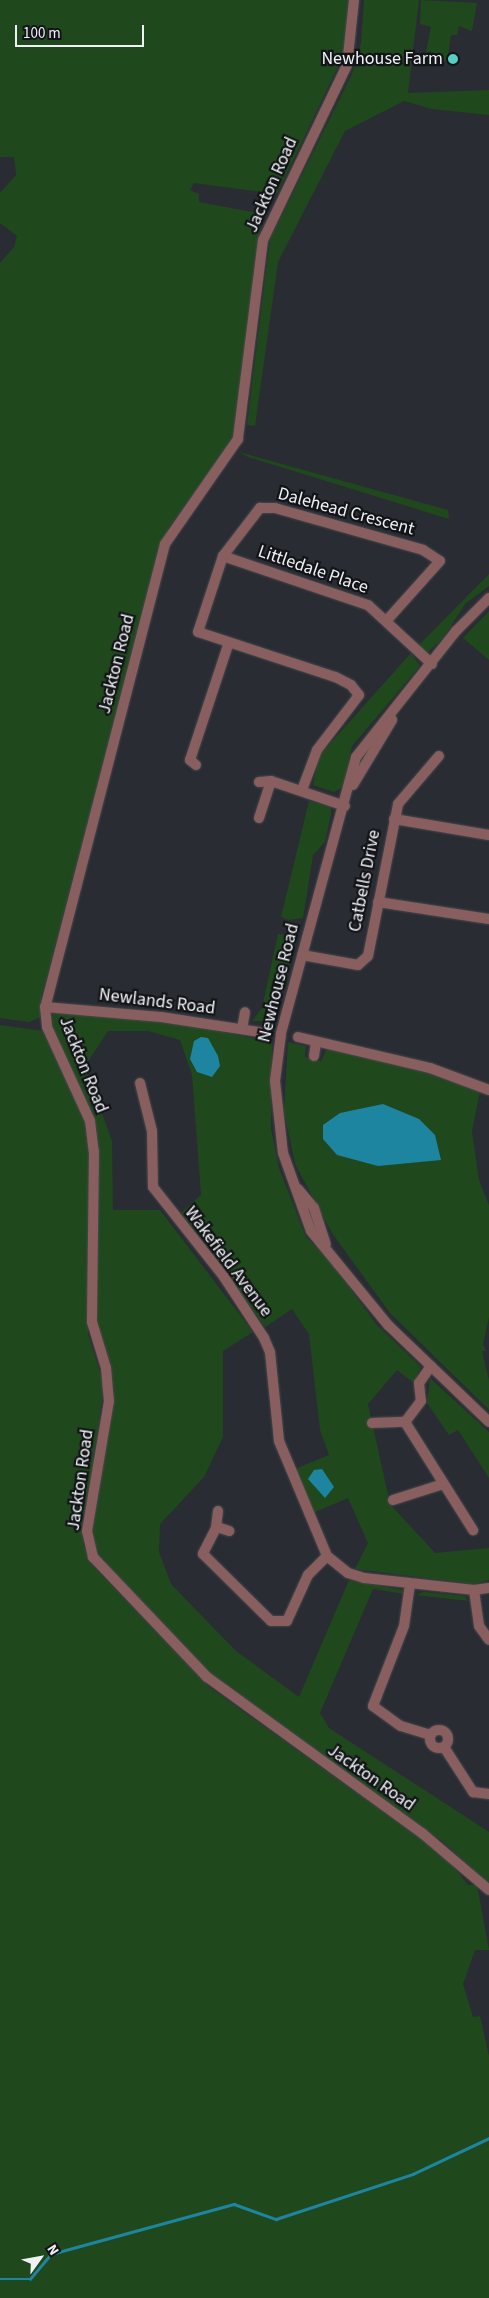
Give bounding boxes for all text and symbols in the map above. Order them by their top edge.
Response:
scale bar [18,15,146,47]
text: 100 m [23,23,61,44]
place label: Newhouse Farm [321,48,443,70]
marker: Newhouse Farm [447,53,459,65]
street label: Jackton Road [241,134,303,236]
street label: Dalehead Crescent [275,483,417,541]
street label: Littledale Place [255,541,371,599]
street label: Jackton Road [94,612,140,716]
street label: Catbells Drive [345,828,385,934]
street label: Newhouse Road [254,921,304,1045]
street label: Newlands Road [98,984,216,1020]
street label: Jackton Road [54,1014,112,1116]
street label: Wakefield Avenue [179,1203,277,1321]
street label: Jackton Road [63,1428,99,1532]
street label: Jackton Road [323,1740,419,1816]
north arrow [15,2233,65,2283]
text: N [42,2241,64,2259]

